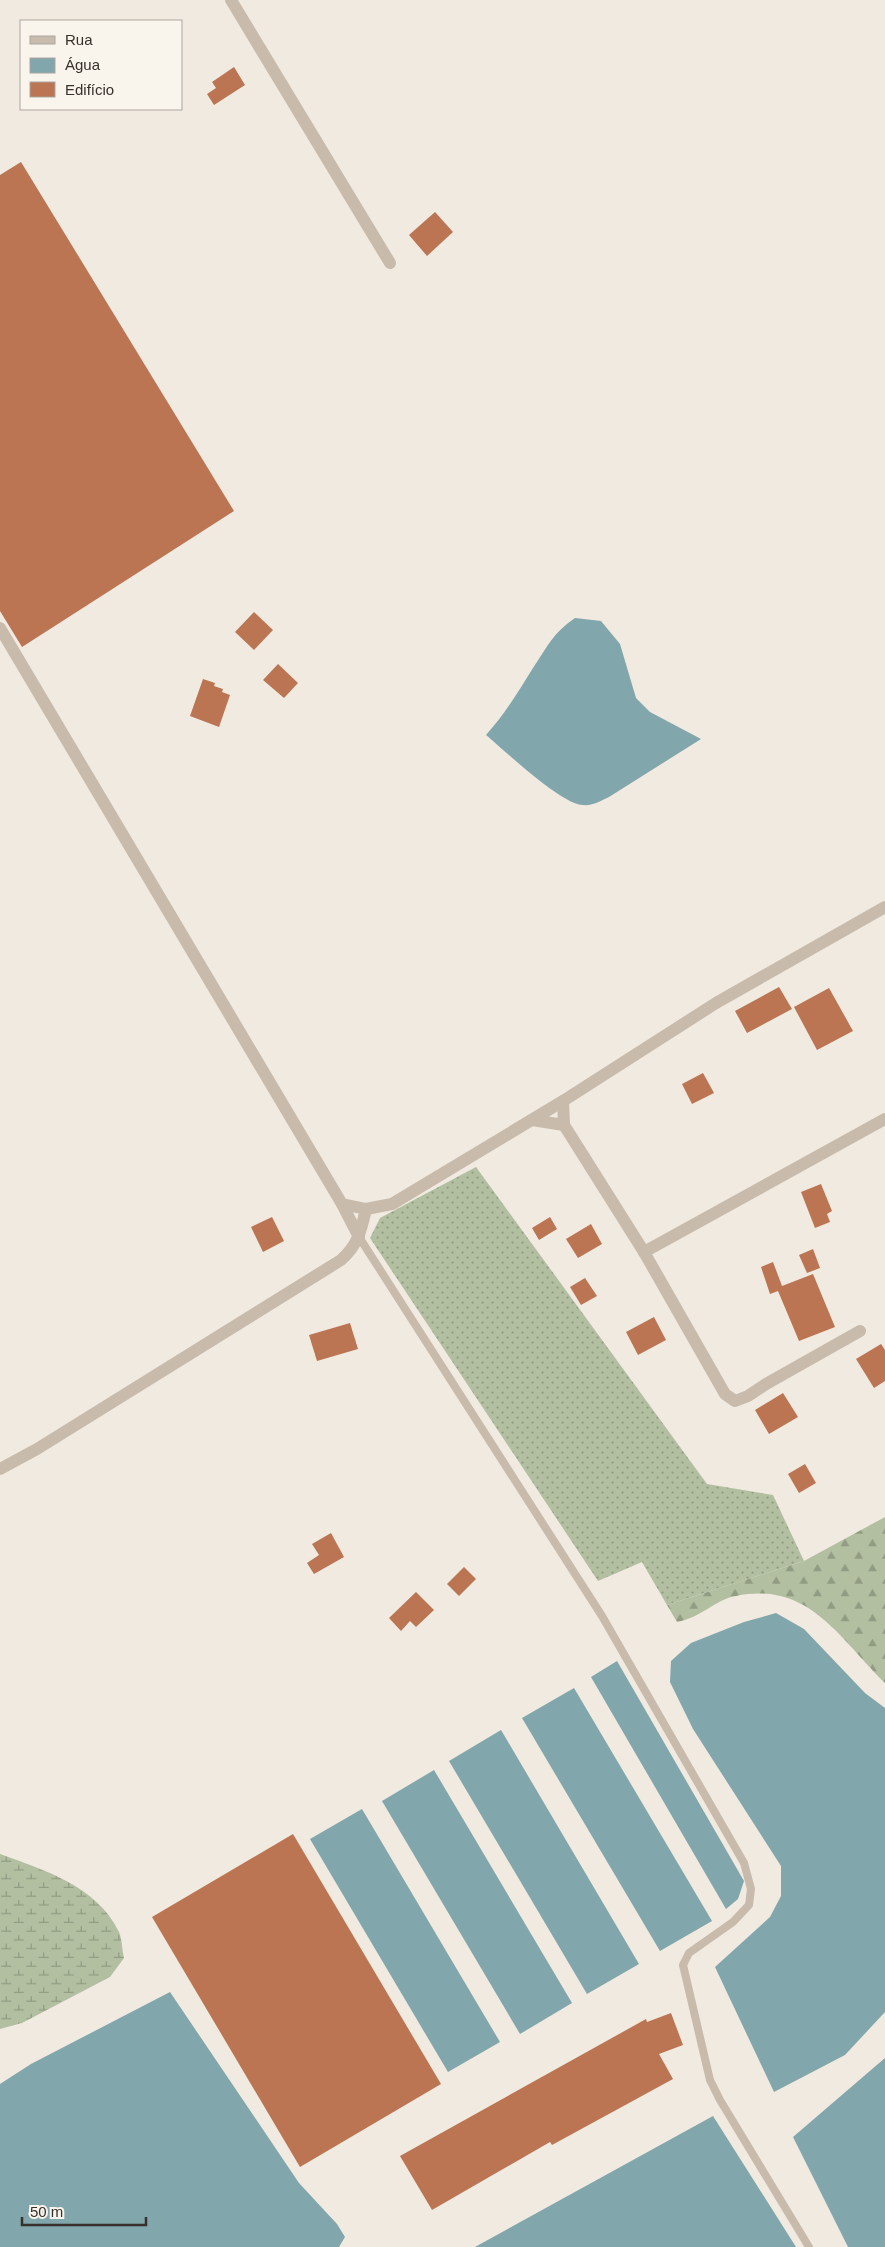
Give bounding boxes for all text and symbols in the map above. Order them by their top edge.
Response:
legend [20,20,182,110]
text: Rua [65,31,93,48]
text: Água [65,56,101,73]
text: Edifício [65,81,114,98]
scale bar [22,2194,146,2226]
text: 50 m [30,2203,63,2220]

